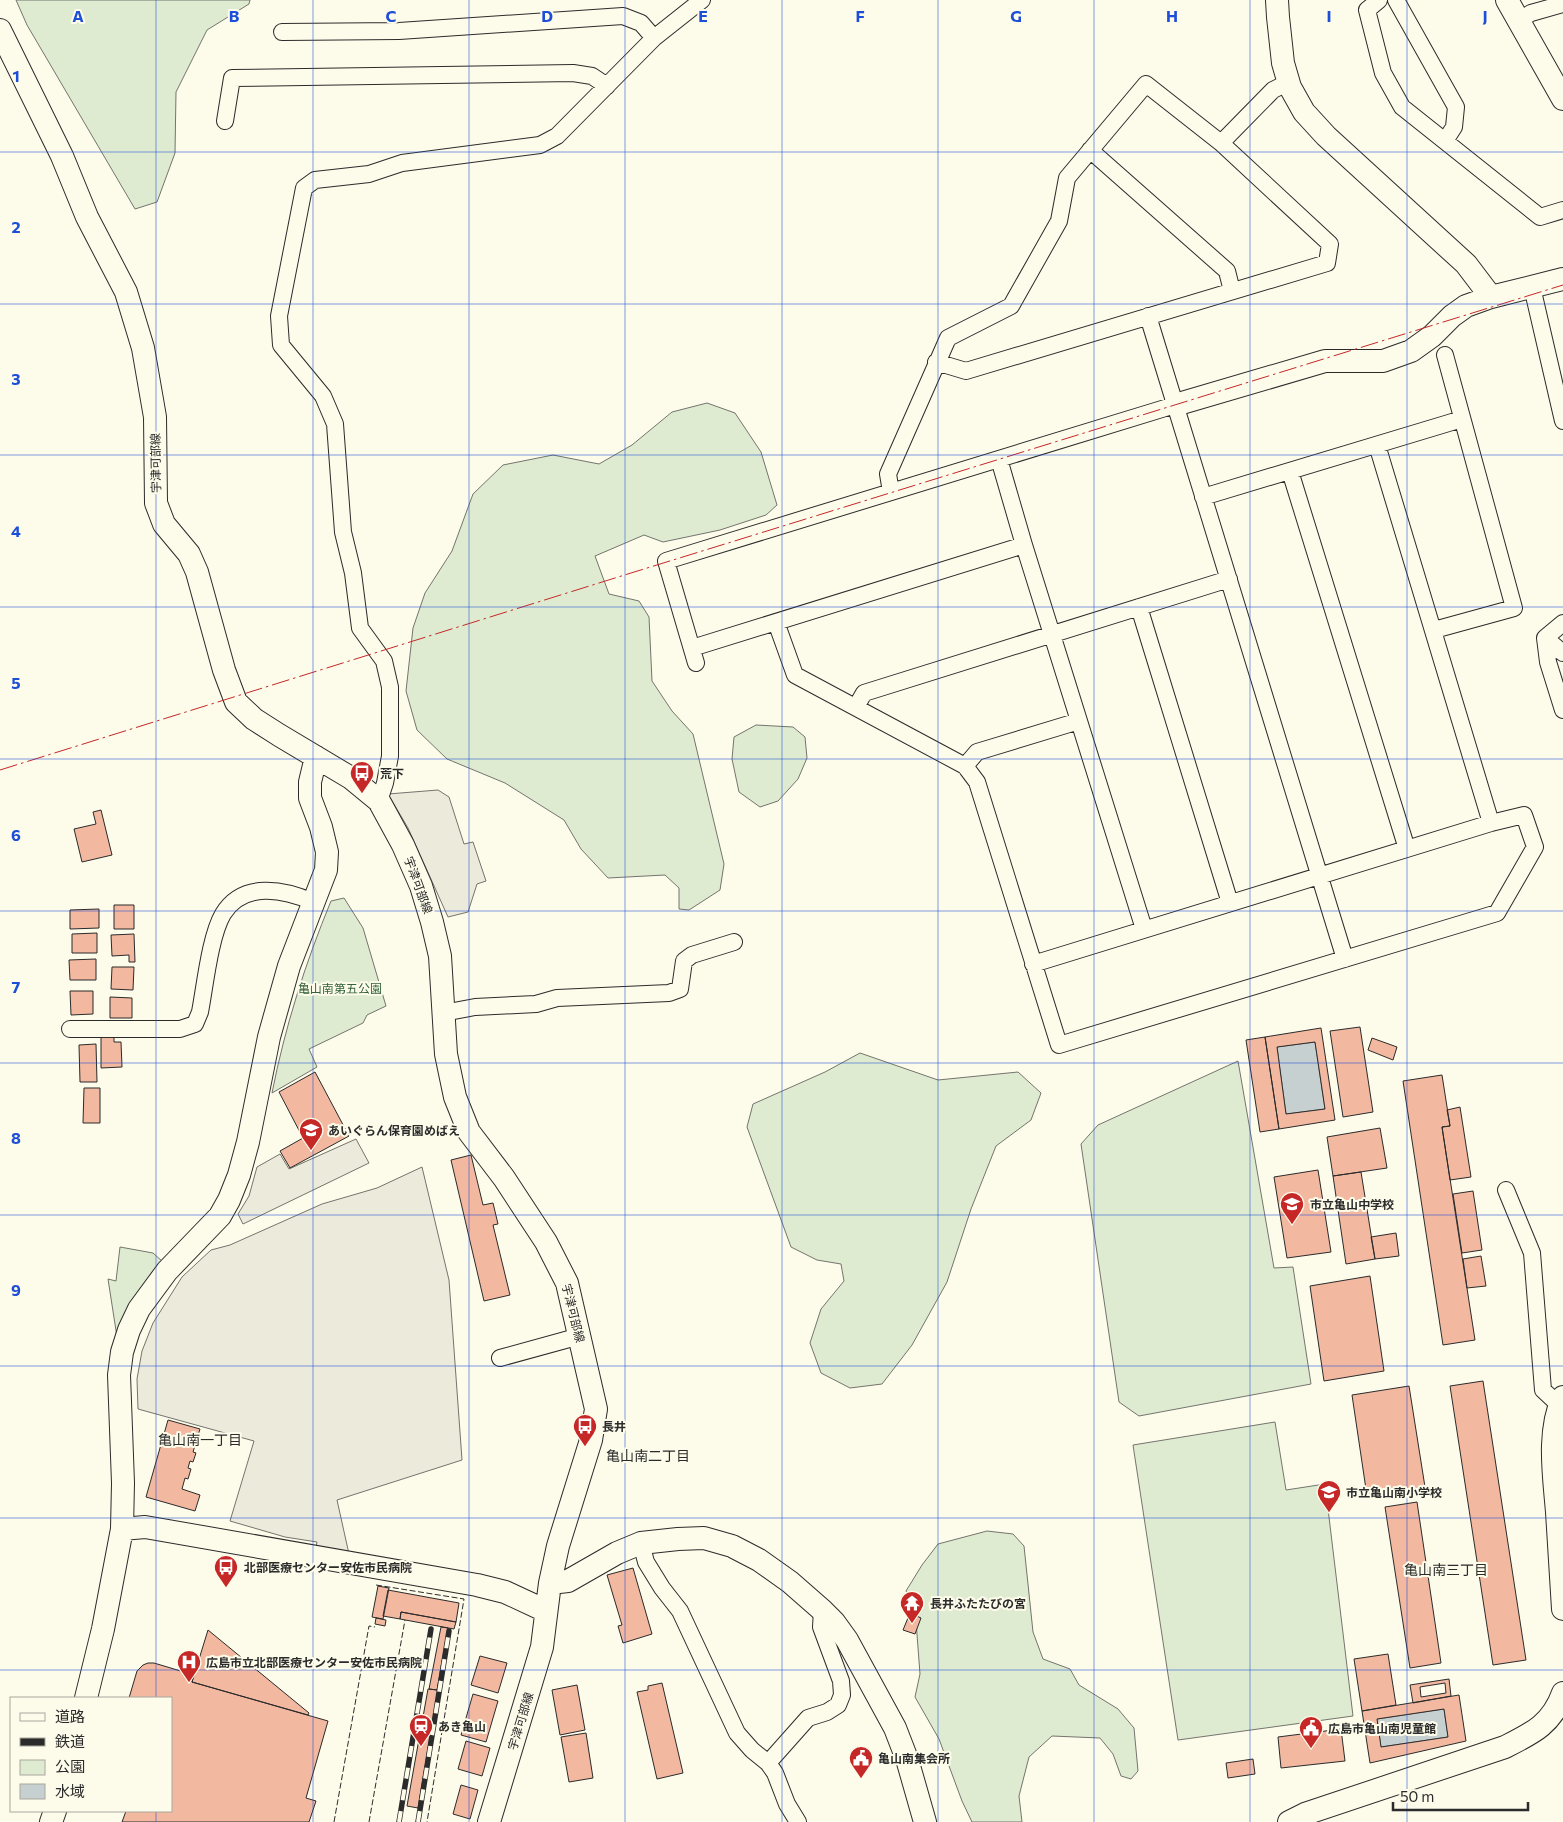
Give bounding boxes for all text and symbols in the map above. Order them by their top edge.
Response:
text: A [72,6,84,25]
text: B [229,6,240,25]
text: C [386,6,397,25]
text: D [541,6,553,25]
text: E [698,6,708,25]
text: F [855,6,865,25]
text: G [1010,6,1022,25]
text: H [1166,6,1178,25]
text: I [1326,6,1332,25]
text: J [1482,6,1488,25]
text: 1 [12,66,20,85]
text: 2 [11,217,21,236]
text: 3 [11,369,21,388]
street label: 宇津可部線 [147,433,163,493]
text: 4 [11,521,21,540]
text: 5 [11,673,21,692]
bus stop icon: 荒下 [349,760,375,794]
place label: 荒下 [380,766,404,780]
text: 6 [11,825,21,844]
street label: 宇津可部線 [402,854,436,916]
text: 7 [12,977,21,996]
park label: 亀山南第五公園 [298,981,382,995]
school or university icon: あいぐらん保育園めばえ [298,1117,324,1151]
place label: あいぐらん保育園めばえ [328,1123,460,1137]
text: 8 [11,1128,21,1147]
school or university icon: 市立亀山中学校 [1279,1191,1305,1225]
place label: 市立亀山中学校 [1310,1197,1394,1211]
text: 9 [11,1280,21,1299]
street label: 宇津可部線 [560,1282,588,1344]
bus stop icon: 長井 [572,1413,598,1447]
place label: 長井 [602,1419,626,1433]
district label: 亀山南一丁目 [158,1431,242,1448]
district label: 亀山南二丁目 [606,1447,690,1464]
school or university icon: 市立亀山南小学校 [1316,1479,1342,1513]
place label: 市立亀山南小学校 [1346,1485,1442,1499]
bus stop icon: 北部医療センター安佐市民病院 [213,1554,239,1588]
place label: 北部医療センター安佐市民病院 [244,1560,412,1574]
district label: 亀山南三丁目 [1404,1561,1488,1578]
temple icon: 長井ふたたびの宮 [899,1590,925,1624]
place label: 長井ふたたびの宮 [930,1596,1026,1610]
hospital icon: 広島市立北部医療センター安佐市民病院 [176,1649,202,1683]
place label: 広島市立北部医療センター安佐市民病院 [206,1655,422,1669]
street label: 宇津可部線 [505,1690,535,1752]
legend [10,1697,172,1812]
text: 道路 [55,1707,85,1725]
station icon: あき亀山 [408,1713,434,1747]
public building icon: 広島市亀山南児童館 [1298,1715,1324,1749]
place label: あき亀山 [438,1719,486,1733]
place label: 広島市亀山南児童館 [1328,1721,1436,1735]
text: 鉄道 [55,1732,85,1750]
public building icon: 亀山南集会所 [848,1745,874,1779]
place label: 亀山南集会所 [878,1751,950,1765]
text: 公園 [55,1757,85,1775]
scale bar [1393,1780,1528,1812]
text: 水域 [55,1782,85,1800]
text: 50 m [1400,1787,1434,1805]

